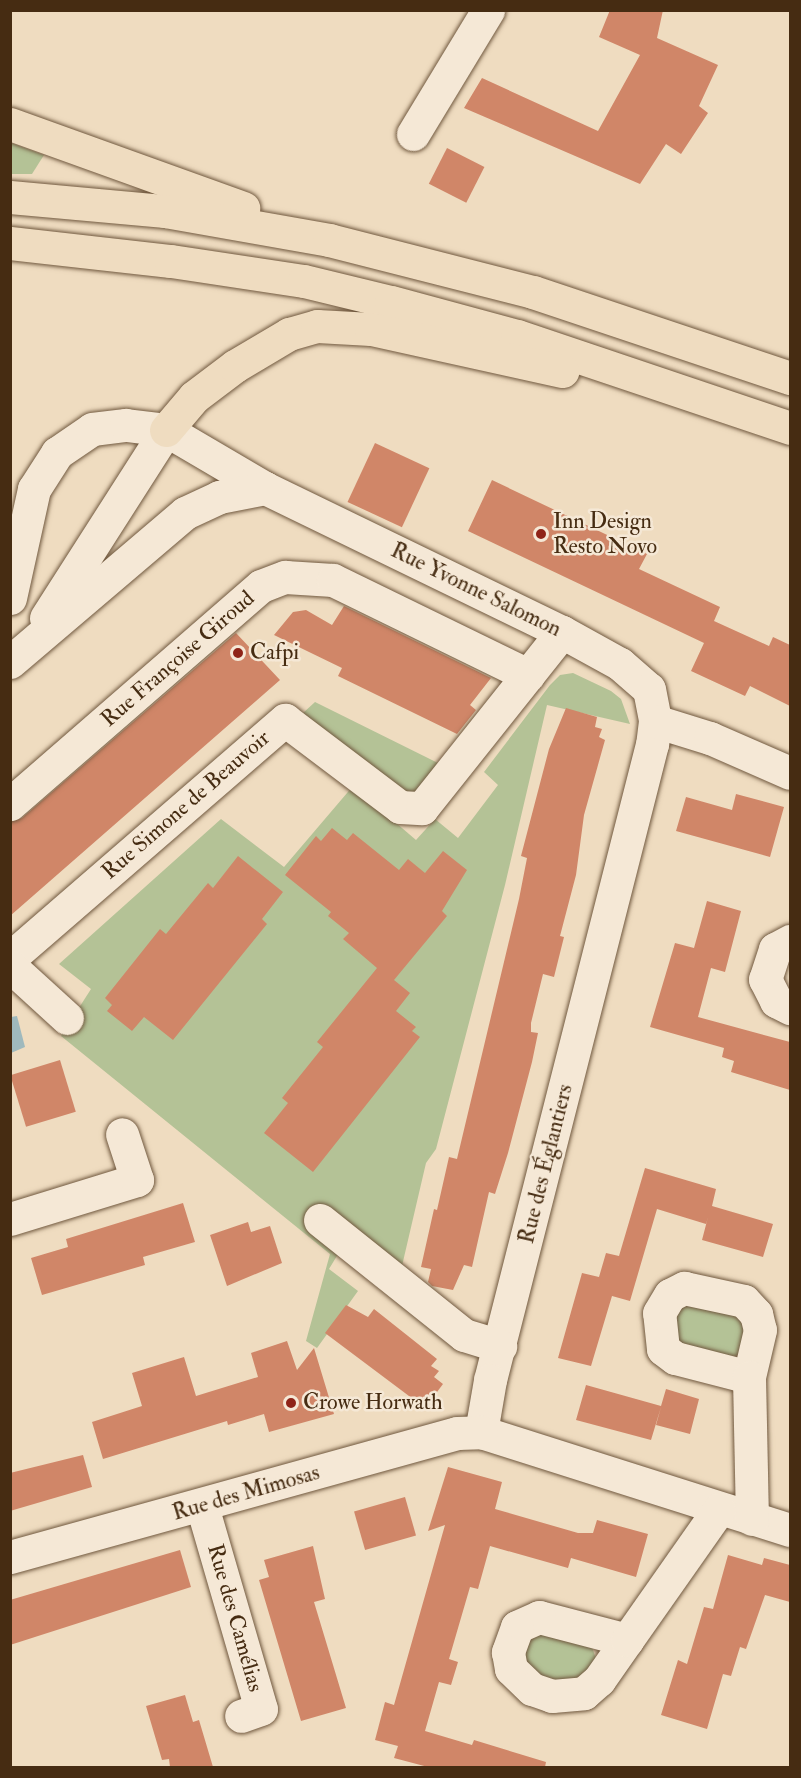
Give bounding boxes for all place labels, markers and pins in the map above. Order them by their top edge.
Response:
place label: Inn Design Resto Novo [553,508,657,560]
marker: Inn Design Resto Novo [534,527,548,541]
place label: Cafpi [250,640,299,666]
marker: Cafpi [231,646,245,660]
place label: Crowe Horwath [303,1390,442,1416]
marker: Crowe Horwath [284,1396,298,1410]

